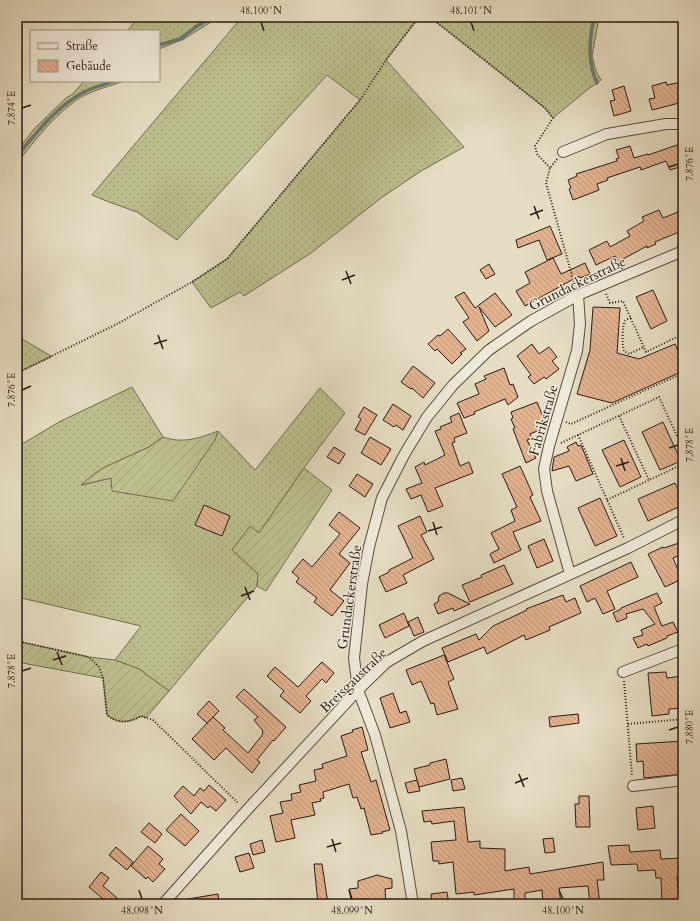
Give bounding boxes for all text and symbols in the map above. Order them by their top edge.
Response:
text: 48.100°N [240,4,282,18]
text: 48.101°N [450,4,492,18]
legend [30,30,160,82]
text: Straße [66,38,98,54]
text: Gebäude [66,58,111,74]
text: 7.874°E [5,91,19,125]
text: 7.876°E [683,147,697,181]
street label: Grundackerstraße [526,252,629,315]
text: 7.876°E [5,373,19,407]
street label: Fabrikstraße [524,382,563,458]
text: 7.878°E [683,428,697,462]
street label: Grundackerstraße [333,543,366,651]
street label: Breisgaustraße [316,644,391,717]
text: 7.878°E [5,654,19,688]
text: 7.880°E [683,710,697,744]
text: 48.098°N [121,904,163,918]
text: 48.099°N [331,904,373,918]
text: 48.100°N [542,904,584,918]

